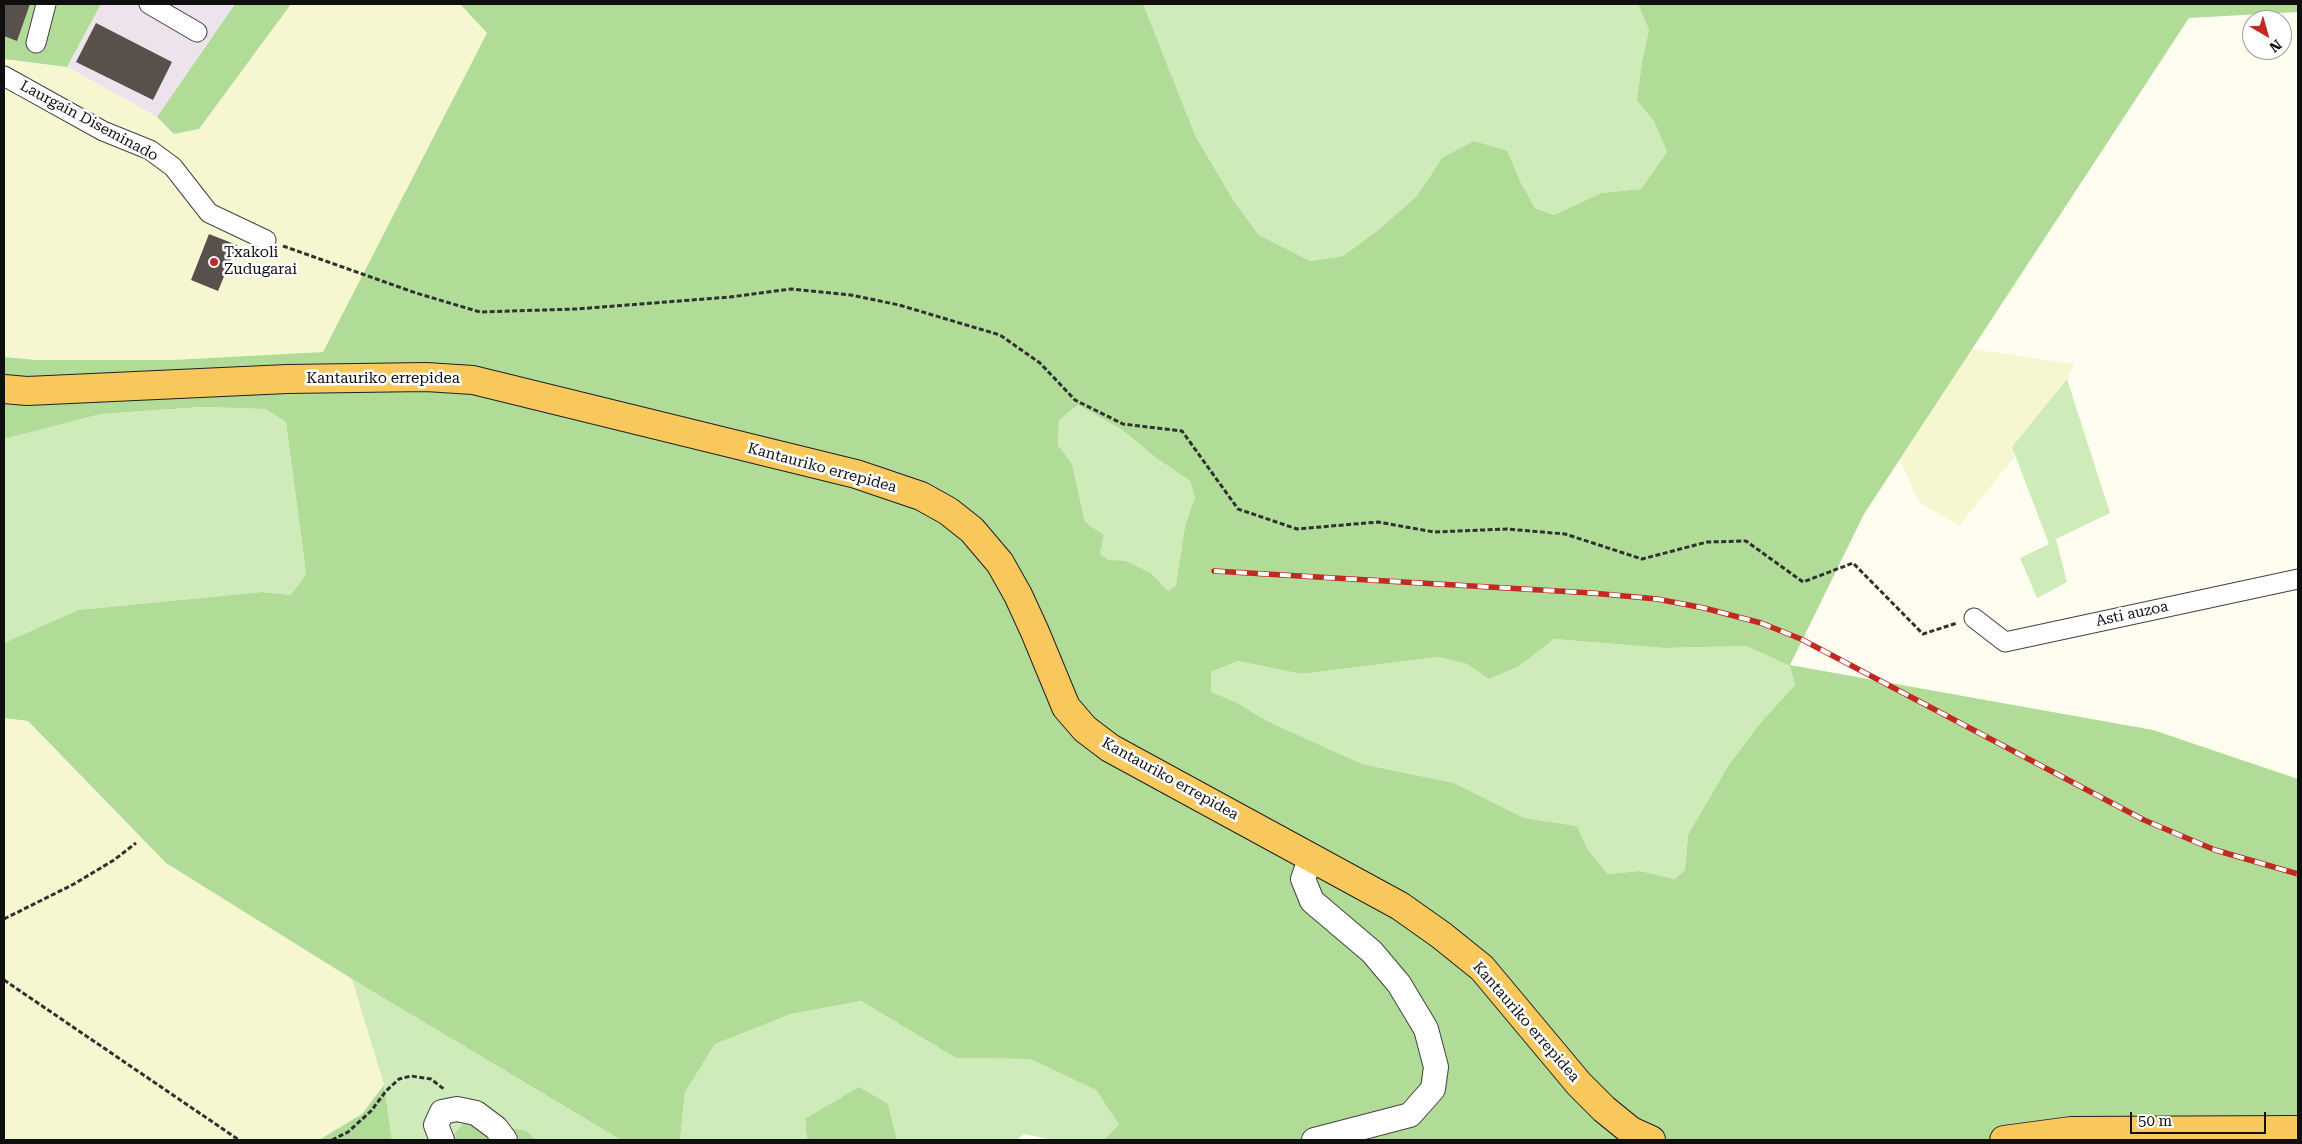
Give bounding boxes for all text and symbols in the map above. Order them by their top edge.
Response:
north arrow [2242,10,2292,60]
text: N [2266,36,2285,56]
street label: Laurgain Diseminado [17,77,161,165]
place label: Txakoli Zudugarai [224,244,297,279]
marker: Txakoli Zudugarai [208,256,220,268]
street label: Kantauriko errepidea [306,370,460,388]
street label: Kantauriko errepidea [745,439,899,497]
street label: Asti auzoa [2094,598,2170,630]
street label: Kantauriko errepidea [1098,734,1242,824]
street label: Kantauriko errepidea [1469,958,1583,1086]
scale bar [2132,1102,2268,1134]
text: 50 m [2138,1112,2172,1130]

